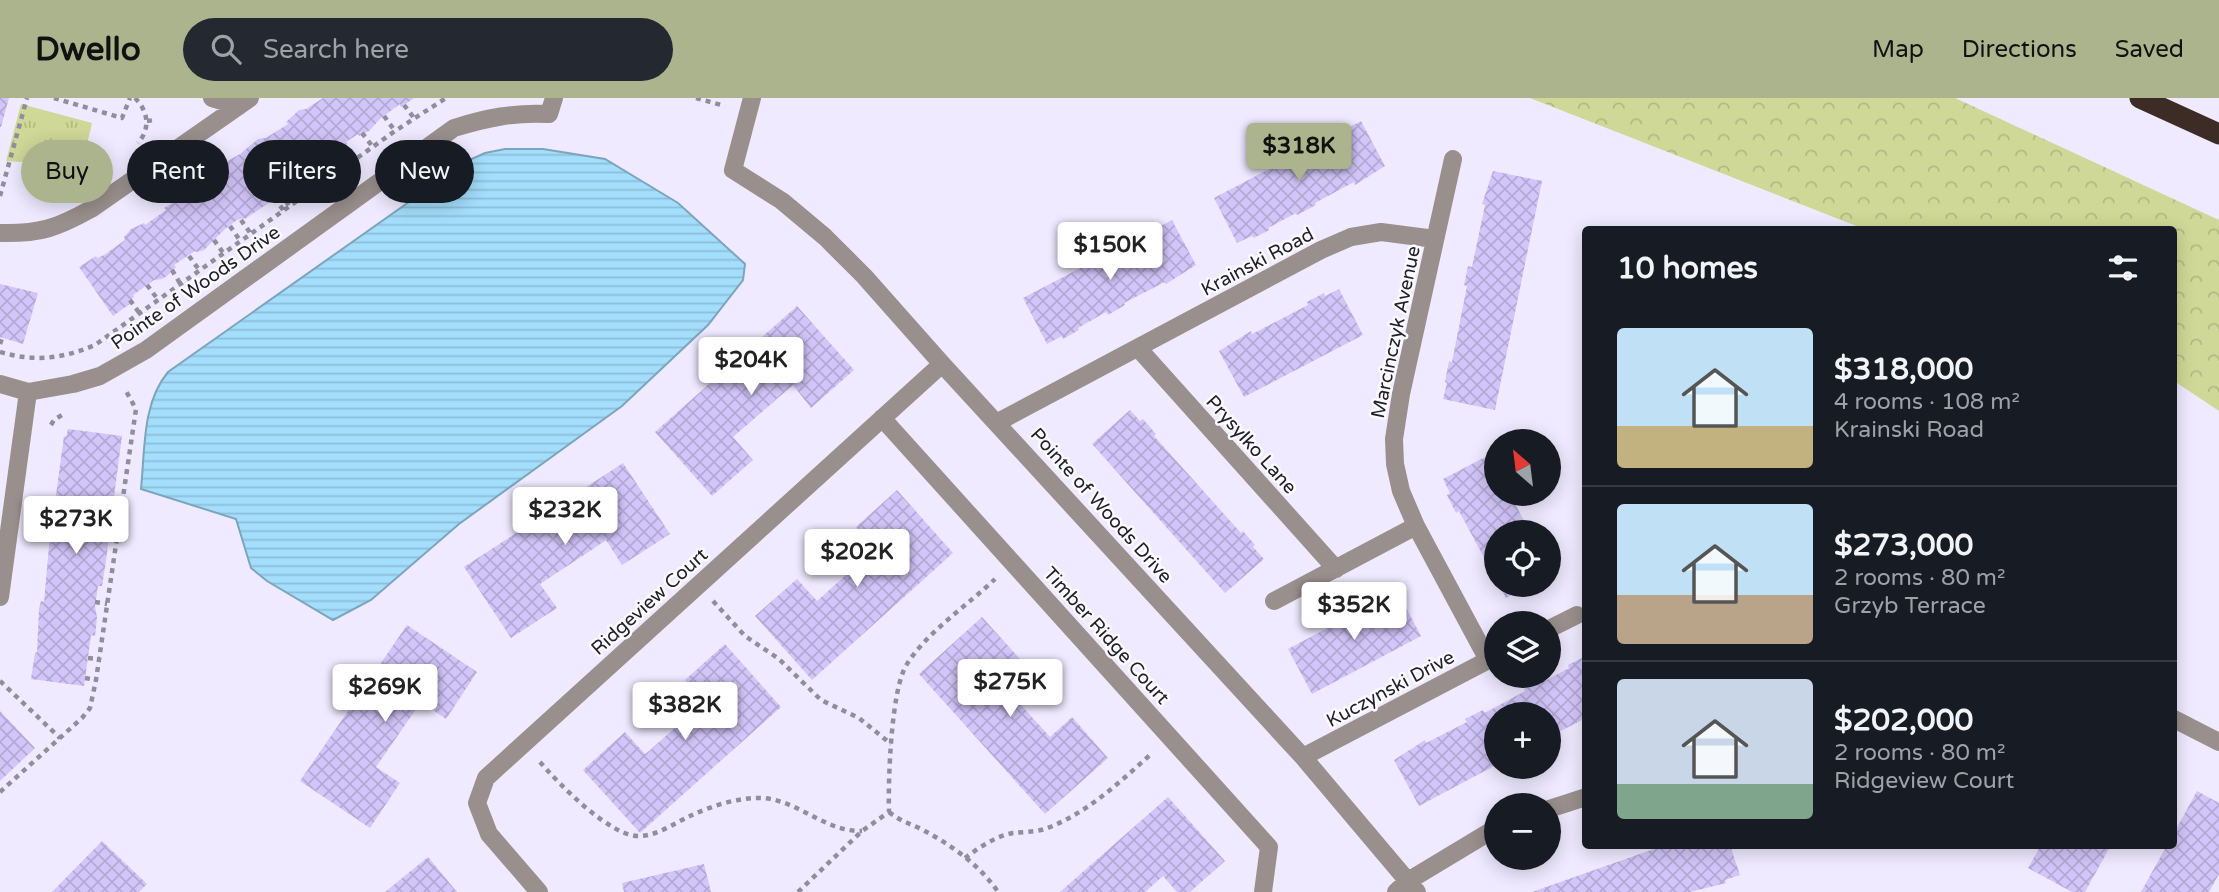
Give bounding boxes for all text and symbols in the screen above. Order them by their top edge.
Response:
search box [183,18,673,81]
text: Dwello [35,30,141,69]
icon: search [207,30,245,68]
text: Search here [263,34,409,65]
text: Map [1872,35,1924,64]
text: Directions [1962,35,2077,64]
text: Saved [2115,35,2184,64]
pin: $318K [1250,123,1348,183]
text: $318K [1263,132,1335,160]
chip: Buy [21,140,113,203]
chip: Rent [127,140,229,203]
chip: Filters [243,140,361,203]
chip: New [375,140,474,203]
street label: Pointe of Woods Drive [107,221,284,354]
pin: $150K [1061,222,1159,282]
street label: Krainski Road [1198,223,1317,301]
text: $150K [1074,231,1146,259]
street label: Marcinczyk Avenue [1367,244,1425,420]
icon: filters [2104,249,2142,287]
text: 10 homes [1617,250,1758,287]
pin: $204K [702,338,800,397]
text: $204K [715,346,787,374]
text: $318,000 [1834,351,1973,388]
icon: home [1673,356,1757,440]
text: 4 rooms · 108 m² [1834,388,2020,416]
street label: Prysylko Lane [1201,391,1301,498]
text: Krainski Road [1834,416,1984,444]
street label: Pointe of Woods Drive [1026,424,1177,588]
north arrow [1484,429,1561,506]
map controls [1484,429,1561,870]
pin: $232K [516,488,614,547]
pin: $273K [27,496,125,556]
text: $232K [529,496,601,524]
text: $273K [40,505,112,533]
button: locate [1484,520,1561,597]
text: $273,000 [1834,527,1973,564]
pin: $202K [808,530,906,589]
icon: home [1673,532,1757,616]
text: $202K [821,538,893,566]
street label: Ridgeview Court [587,544,712,660]
street label: Timber Ridge Court [1039,563,1174,709]
text: 2 rooms · 80 m² [1834,564,2005,592]
pin: $352K [1305,582,1403,642]
text: $352K [1318,591,1390,619]
text: Grzyb Terrace [1834,592,1986,620]
button: layers [1484,611,1561,688]
street label: Kuczynski Drive [1323,646,1458,732]
pin: $275K [961,660,1059,719]
pin: $269K [336,664,434,724]
text: $275K [974,668,1046,696]
text: $269K [349,673,421,701]
pin: $382K [636,682,734,742]
text: $382K [649,691,721,719]
button: + [1484,702,1561,779]
text: $202,000 [1834,702,1973,739]
icon: home [1673,707,1757,791]
text: 2 rooms · 80 m² [1834,739,2005,767]
text: Ridgeview Court [1834,767,2014,795]
button: − [1484,793,1561,870]

